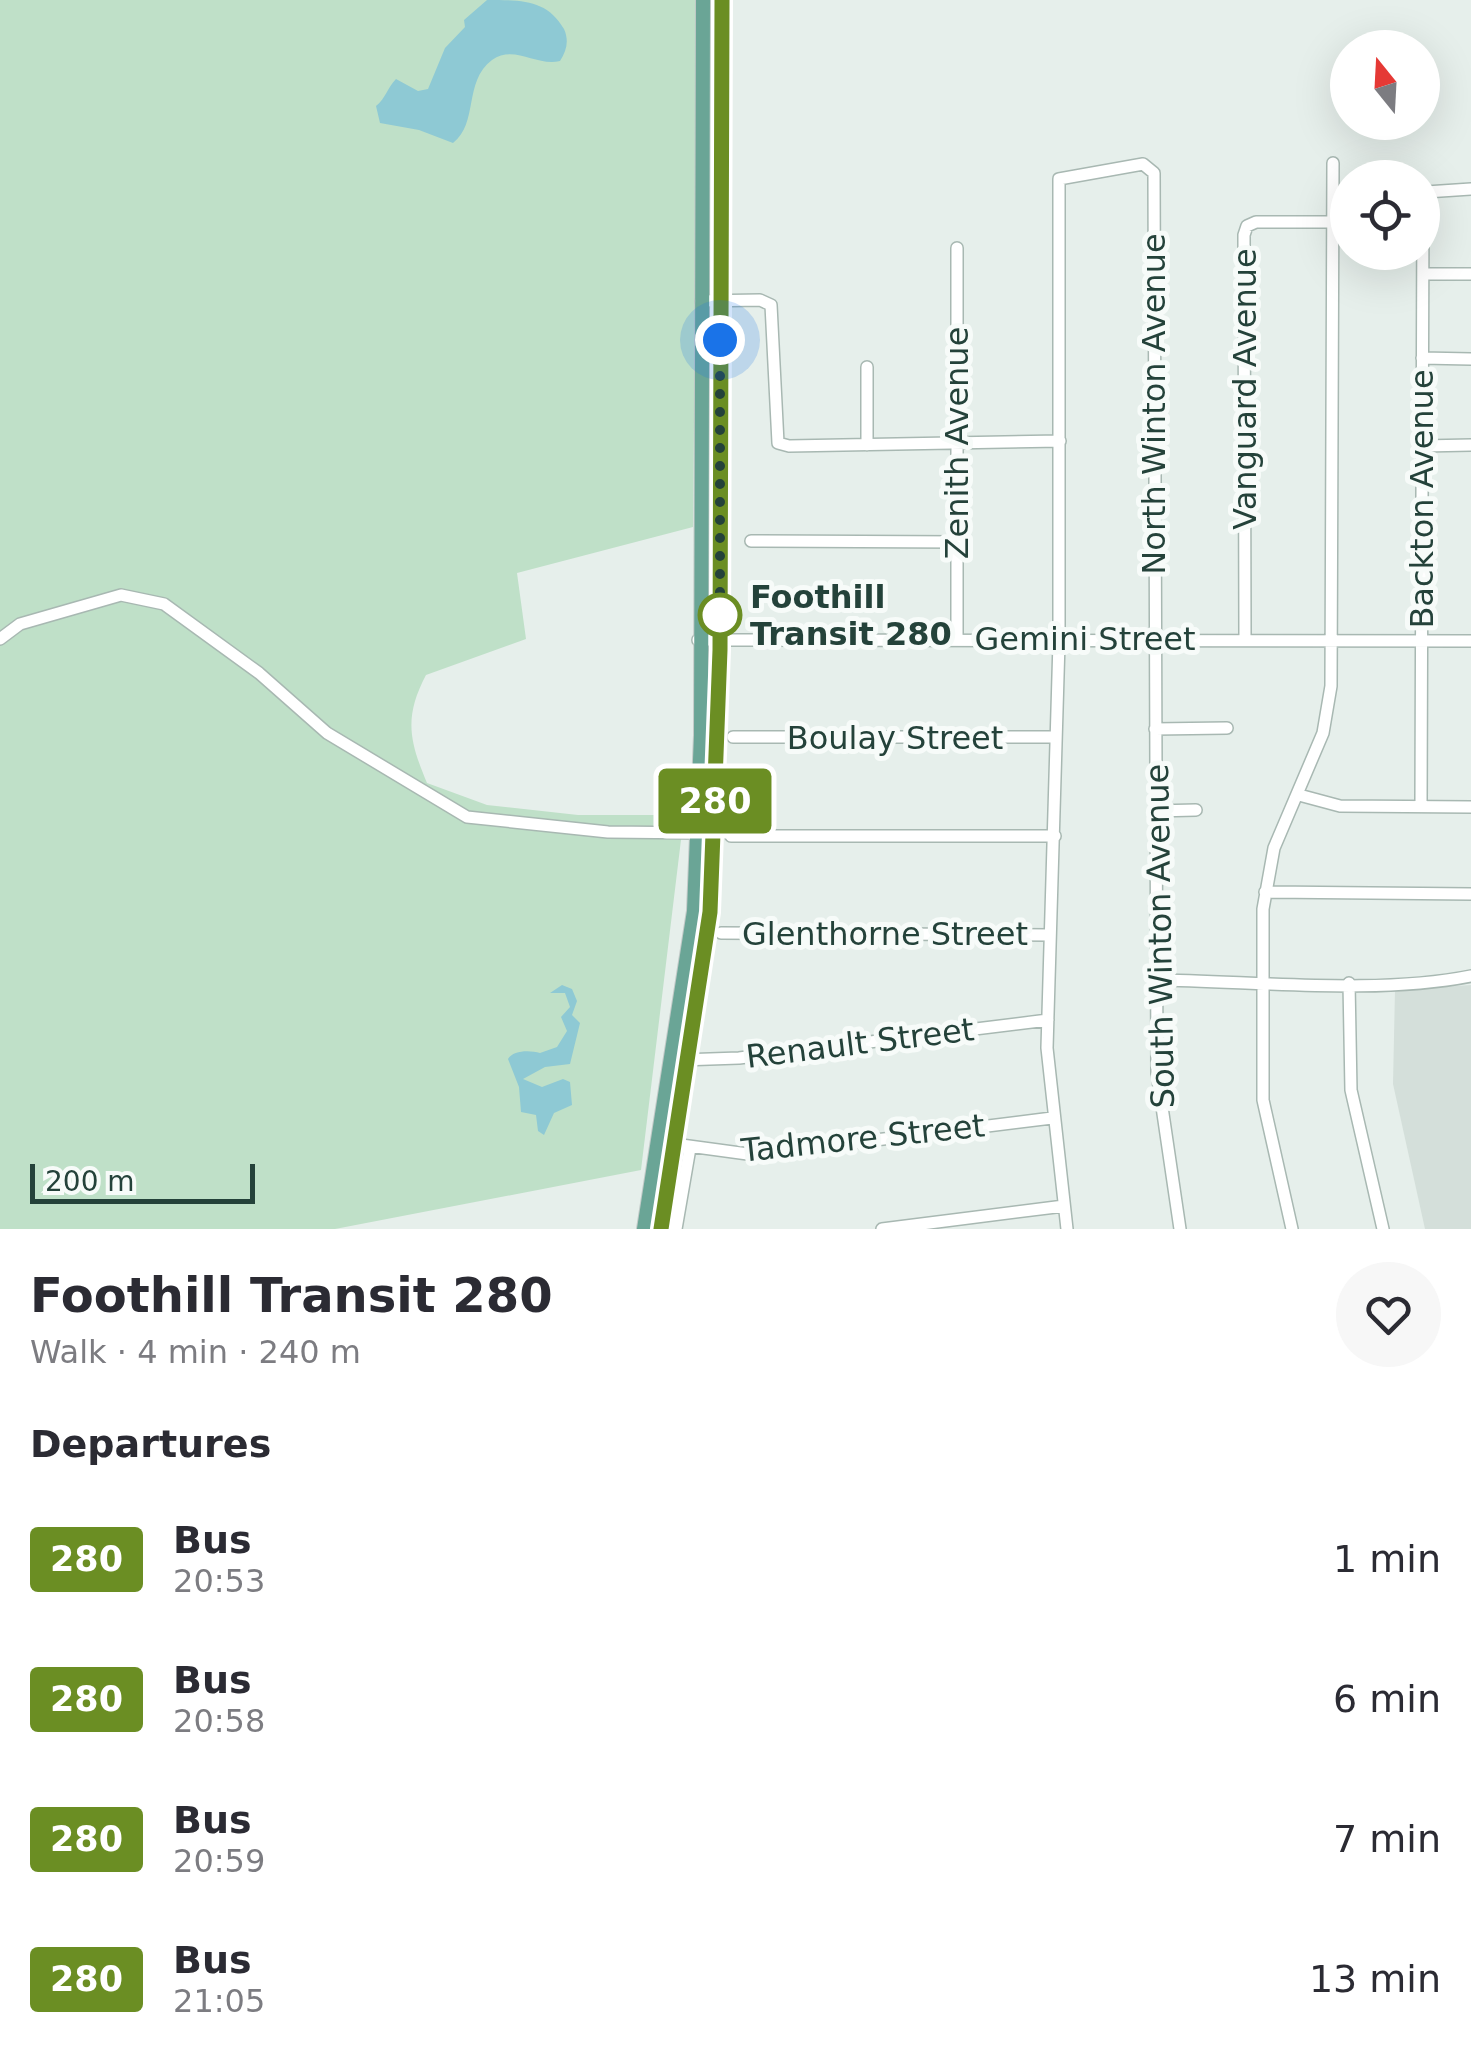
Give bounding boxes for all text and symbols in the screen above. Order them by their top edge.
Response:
north arrow [1330,30,1440,140]
map controls [1330,30,1440,270]
button: locate [1330,160,1440,270]
street label: North Winton Avenue [1135,233,1173,575]
street label: Vanguard Avenue [1226,248,1264,530]
your location [695,315,745,365]
street label: Zenith Avenue [938,327,976,559]
street label: Backton Avenue [1403,369,1441,629]
place label: Foothill Transit 280 [750,578,952,653]
marker: Foothill Transit 280 [699,594,741,636]
street label: Gemini Street [974,620,1196,658]
street label: Boulay Street [787,719,1003,757]
street label: South Winton Avenue [1138,763,1182,1109]
line badge: 280 [658,768,772,834]
text: 280 [678,781,752,821]
street label: Glenthorne Street [742,915,1028,953]
street label: Renault Street [744,1010,976,1076]
street label: Tadmore Street [738,1106,987,1170]
scale bar [30,1159,255,1204]
text: 200 m [45,1165,135,1198]
button: heart [1336,1262,1441,1367]
text: Foothill Transit 280 [30,1267,553,1323]
text: Walk · 4 min · 240 m [30,1333,361,1371]
text: Departures [30,1422,271,1466]
text: Bus [173,1518,252,1562]
text: 1 min [1333,1537,1441,1581]
text: 280 [50,1539,123,1579]
text: 20:53 [173,1562,265,1600]
text: Bus [173,1658,252,1702]
text: 6 min [1333,1677,1441,1721]
text: 280 [50,1679,123,1719]
text: 20:58 [173,1702,265,1740]
text: Bus [173,1798,252,1842]
text: 7 min [1333,1817,1441,1861]
text: 280 [50,1819,123,1859]
text: 20:59 [173,1842,265,1880]
text: Bus [173,1938,252,1982]
text: 13 min [1309,1957,1441,2001]
text: 280 [50,1959,123,1999]
text: 21:05 [173,1982,265,2020]

